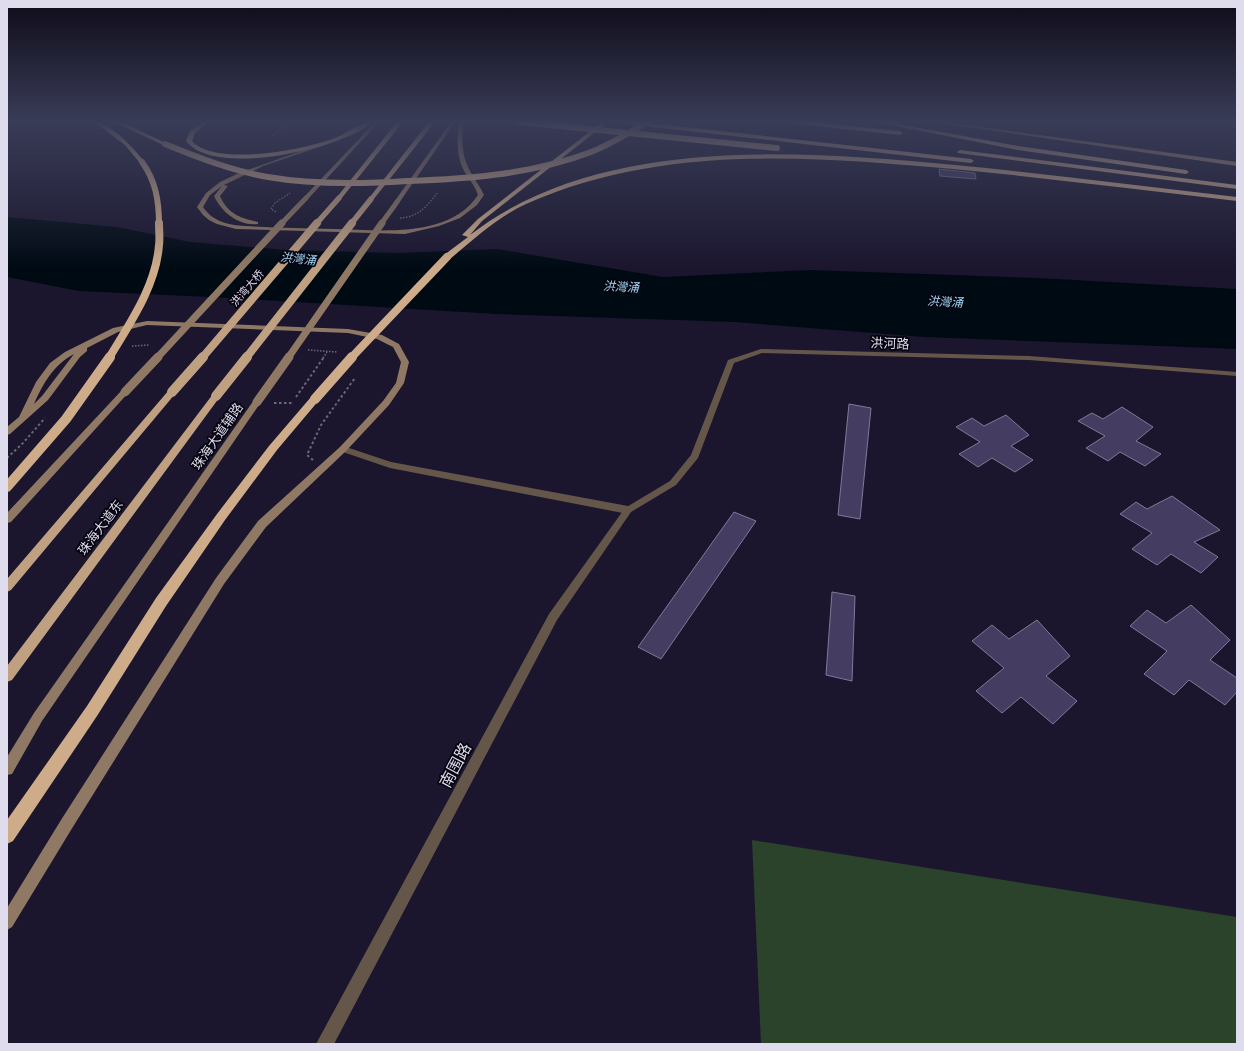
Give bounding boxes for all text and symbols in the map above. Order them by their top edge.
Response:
water label: 洪灣涌 [279,249,319,268]
street label: 洪湾大桥 [227,267,267,309]
water label: 洪灣涌 [603,278,641,295]
water label: 洪灣涌 [927,293,965,310]
street label: 洪河路 [870,334,910,352]
street label: 珠海大道辅路 [188,399,246,473]
street label: 珠海大道东 [74,496,126,558]
street label: 南围路 [435,739,475,791]

